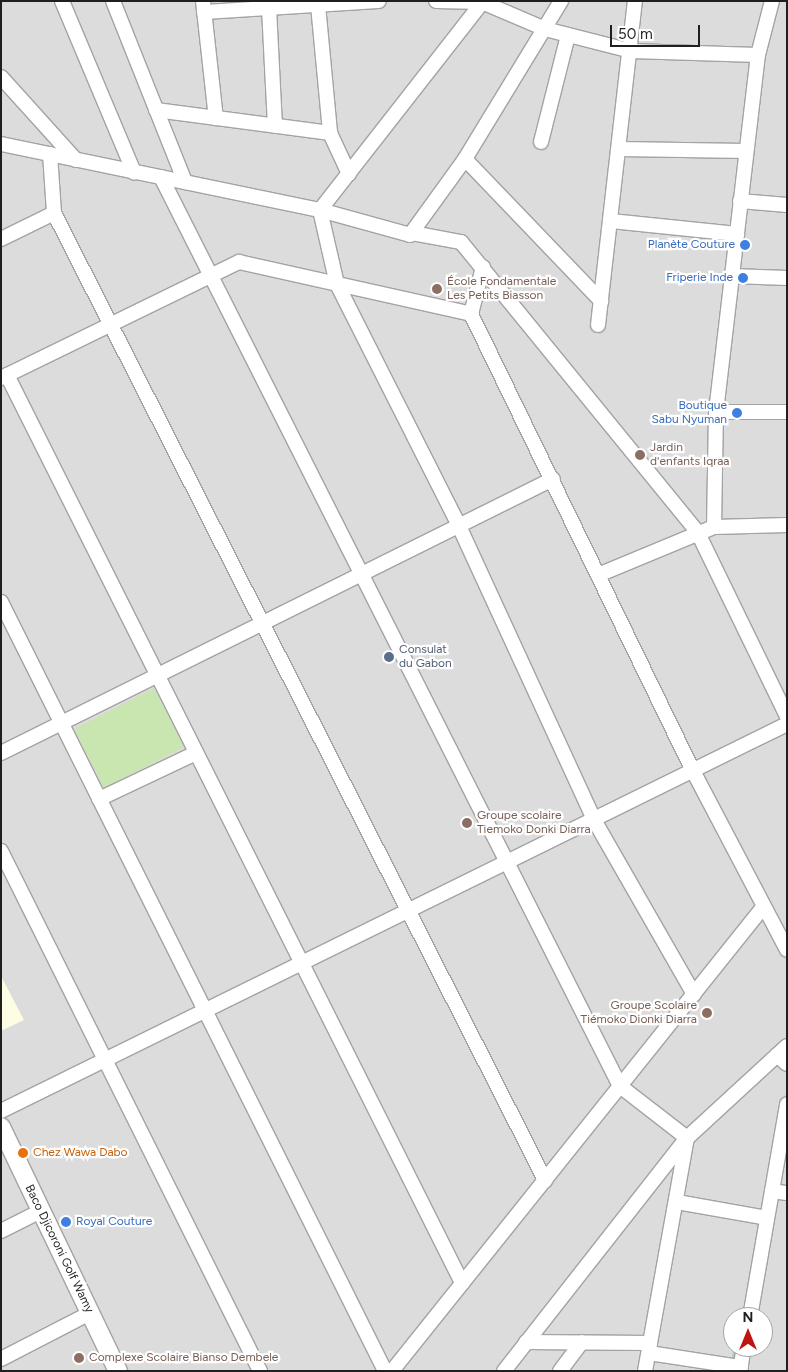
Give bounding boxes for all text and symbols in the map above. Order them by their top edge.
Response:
scale bar [613,15,703,47]
text: 50 m [618,25,653,43]
place label: Planète Couture [648,238,735,252]
marker: Planète Couture [739,239,751,251]
place label: Friperie Inde [666,271,733,285]
marker: Friperie Inde [737,272,749,284]
place label: École Fondamentale Les Petits Biasson [447,275,556,303]
marker: École Fondamentale Les Petits Biasson [431,283,443,295]
place label: Boutique Sabu Nyuman [651,399,727,427]
marker: Boutique Sabu Nyuman [731,407,743,419]
place label: Jardin d'enfants Iqraa [650,441,729,469]
marker: Jardin d'enfants Iqraa [634,449,646,461]
place label: Consulat du Gabon [399,643,452,671]
marker: Consulat du Gabon [383,651,395,663]
place label: Groupe scolaire Tiemoko Donki Diarra [477,809,591,837]
marker: Groupe scolaire Tiemoko Donki Diarra [461,817,473,829]
place label: Groupe Scolaire Tiémoko Dionki Diarra [581,999,697,1027]
marker: Groupe Scolaire Tiémoko Dionki Diarra [701,1007,713,1019]
place label: Chez Wawa Dabo [33,1146,128,1160]
marker: Chez Wawa Dabo [17,1147,29,1159]
street label: Baco Djicoroni Golf Wamy [22,1183,96,1315]
place label: Royal Couture [76,1215,152,1229]
marker: Royal Couture [60,1216,72,1228]
north arrow [723,1307,773,1357]
text: N [743,1309,753,1326]
place label: Complexe Scolaire Bianso Dembele [89,1351,278,1365]
marker: Complexe Scolaire Bianso Dembele [73,1352,85,1364]

